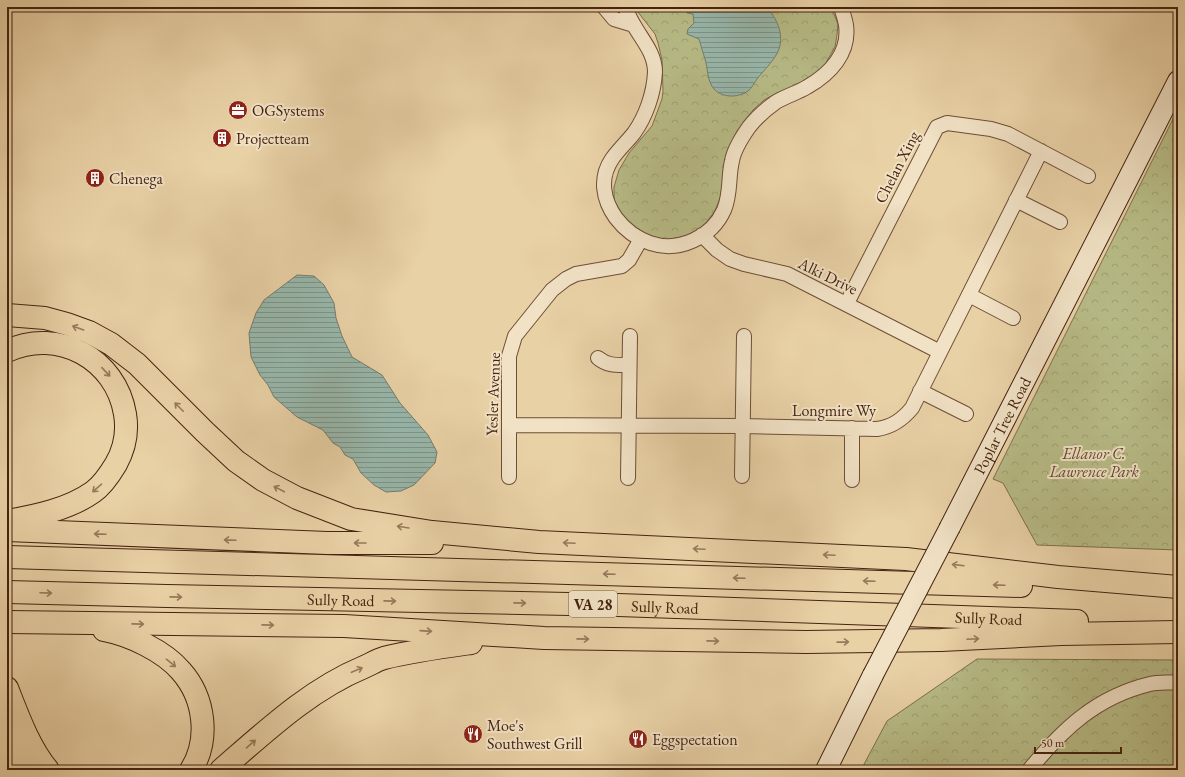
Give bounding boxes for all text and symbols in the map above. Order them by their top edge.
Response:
office icon: OGSystems [227,99,249,121]
place label: OGSystems [252,100,324,121]
street label: Chelan Xing [870,126,925,207]
building icon: Projectteam [211,127,233,149]
place label: Projectteam [236,128,310,149]
building icon: Chenega [84,167,106,189]
place label: Chenega [109,168,163,189]
street label: Alki Drive [794,252,861,299]
one-way arrow [72,323,84,331]
street label: Yesler Avenue [481,352,505,436]
one-way arrow [101,367,110,377]
street label: Poplar Tree Road [968,373,1036,478]
street label: Longmire Wy [792,400,877,421]
one-way arrow [175,402,184,412]
park label: Ellanor C. Lawrence Park [1048,443,1140,482]
one-way arrow [92,484,102,493]
one-way arrow [274,485,286,492]
one-way arrow [397,523,410,531]
one-way arrow [94,531,107,538]
one-way arrow [224,536,237,543]
one-way arrow [354,539,367,547]
one-way arrow [563,539,576,547]
one-way arrow [693,545,706,553]
one-way arrow [823,551,836,559]
one-way arrow [952,561,965,569]
one-way arrow [603,570,616,578]
one-way arrow [733,574,746,581]
one-way arrow [863,577,876,585]
one-way arrow [993,581,1006,589]
street label: Sully Road [307,588,376,611]
one-way arrow [39,589,52,597]
road number: VA 28 [569,591,617,617]
one-way arrow [169,593,182,600]
street label: Sully Road [631,595,700,618]
one-way arrow [383,597,396,604]
one-way arrow [513,599,526,607]
street label: Sully Road [955,606,1024,630]
one-way arrow [131,620,144,628]
one-way arrow [261,621,274,629]
one-way arrow [419,627,432,634]
one-way arrow [576,635,589,643]
one-way arrow [966,635,979,642]
one-way arrow [706,637,719,645]
one-way arrow [836,638,849,645]
one-way arrow [166,658,177,667]
one-way arrow [350,666,362,673]
place label: Moe's Southwest Grill [487,715,583,754]
restaurant icon: Moe's Southwest Grill [462,723,484,745]
restaurant icon: Eggspectation [627,728,649,750]
place label: Eggspectation [652,729,738,750]
scale bar [1035,729,1121,755]
text: 50 m [1041,735,1065,751]
one-way arrow [245,740,256,749]

